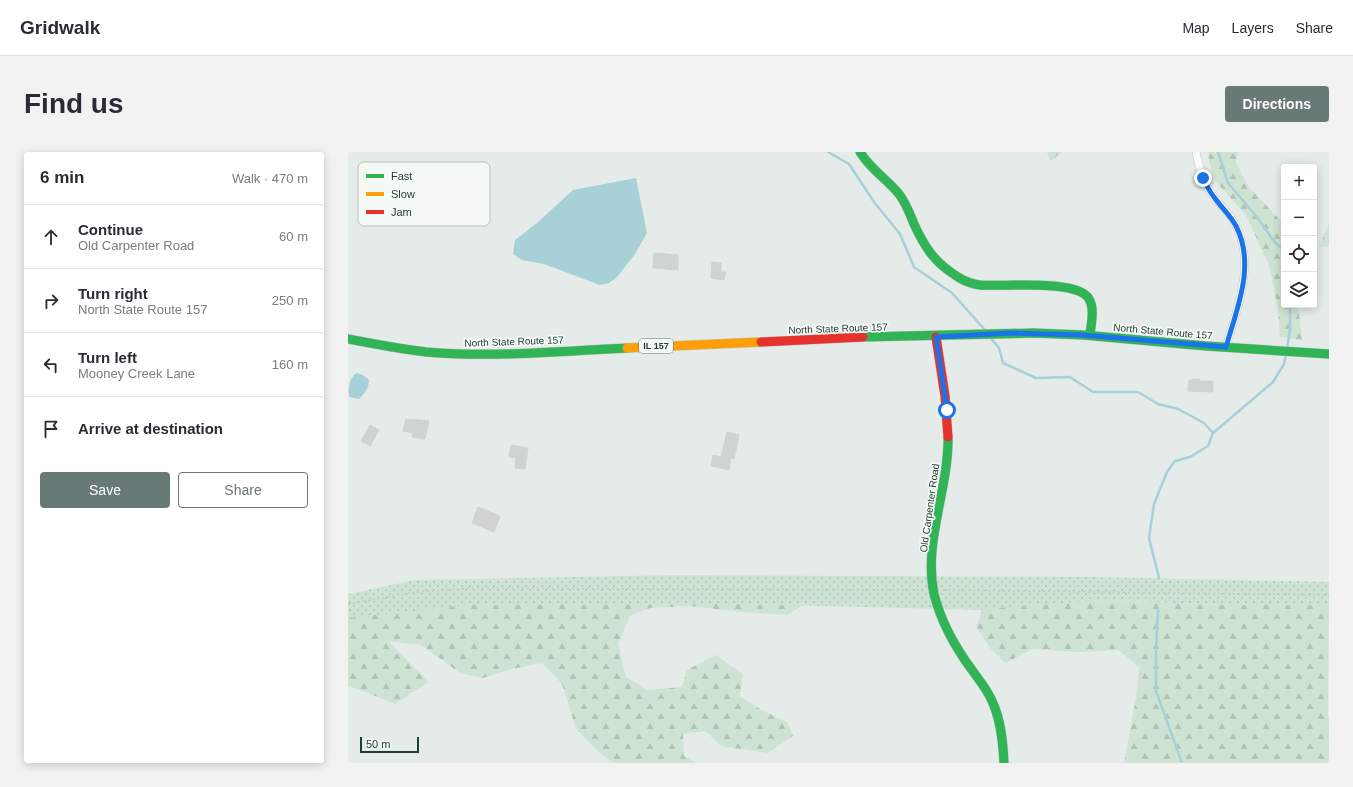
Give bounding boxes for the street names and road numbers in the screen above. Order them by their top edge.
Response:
street label: North State Route 157 [788,321,888,336]
street label: North State Route 157 [1113,322,1213,341]
street label: North State Route 157 [464,334,564,349]
road number: IL 157 [639,339,673,353]
street label: Old Carpenter Road [918,463,941,553]

